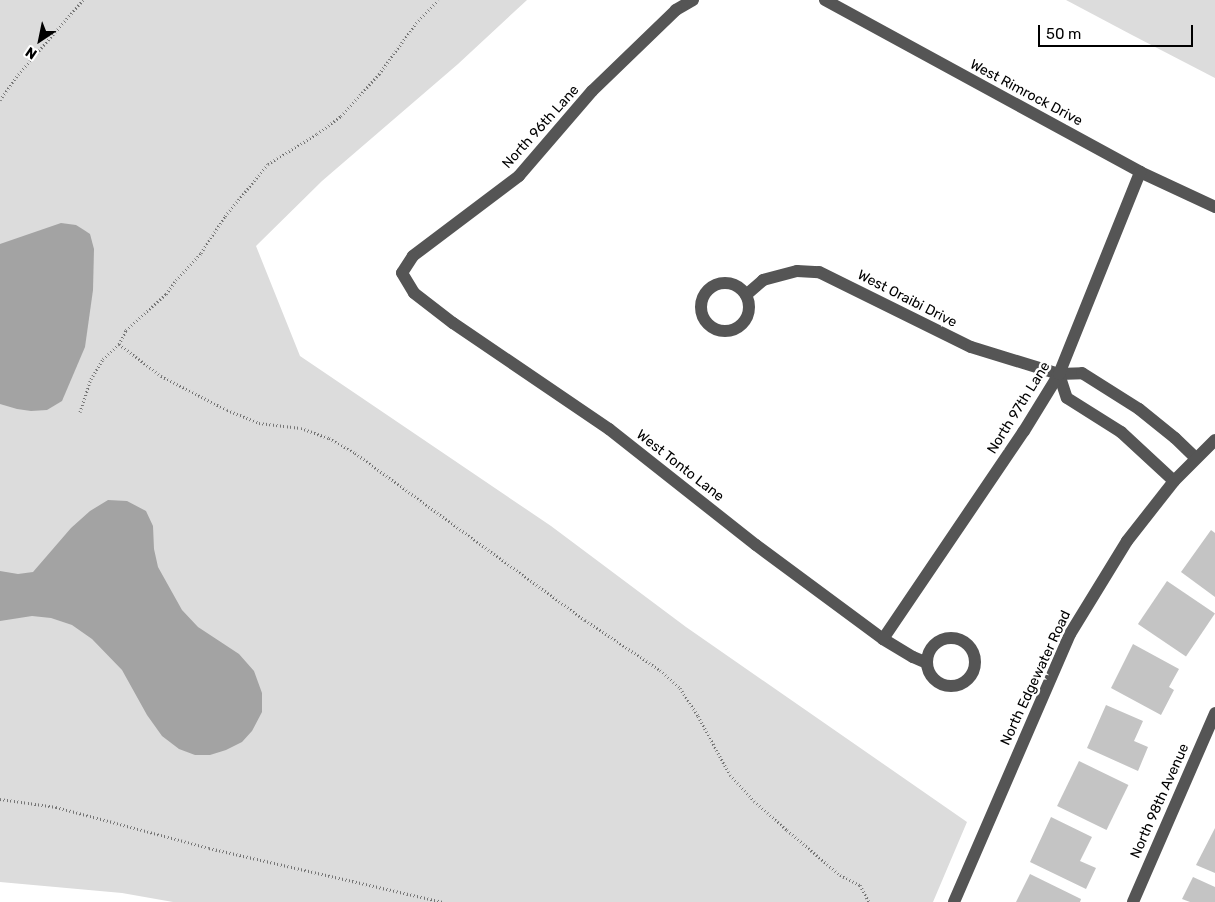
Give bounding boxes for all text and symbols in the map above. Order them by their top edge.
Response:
north arrow [15,15,65,65]
scale bar [1040,15,1195,47]
text: 50 m [1046,25,1081,43]
text: N [22,43,40,63]
street label: West Rimrock Drive [967,56,1085,130]
street label: North 96th Lane [499,82,583,172]
street label: West Oraibi Drive [854,267,960,331]
street label: North 97th Lane [984,359,1054,457]
street label: West Tonto Lane [633,426,727,506]
street label: North Edgewater Road [997,608,1075,748]
street label: North 98th Avenue [1127,741,1193,861]

